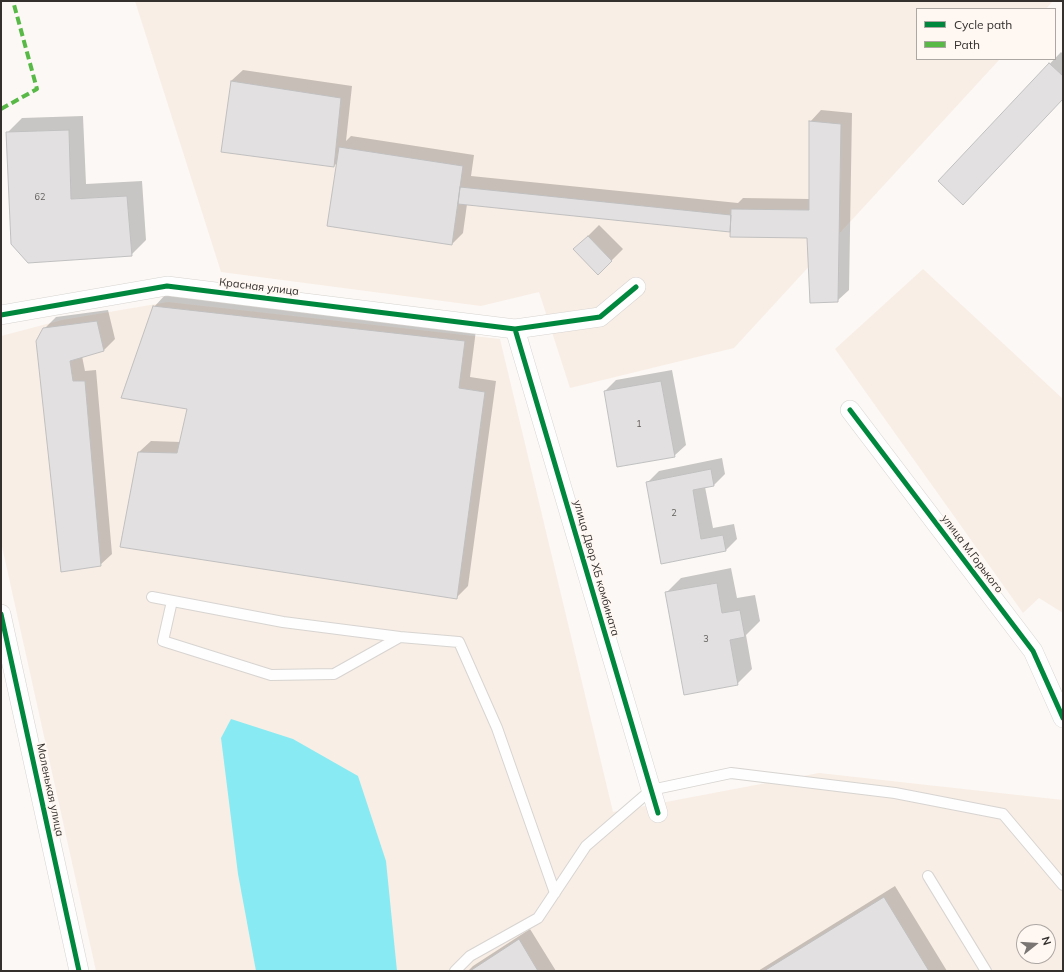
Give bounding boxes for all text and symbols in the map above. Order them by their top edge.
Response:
legend [916,8,1056,60]
text: Cycle path [954,17,1012,32]
text: Path [954,37,980,52]
house number: 62 [35,192,45,202]
street label: Красная улица [218,276,300,298]
house number: 1 [636,419,642,429]
street label: улица Двор ХБ комбината [570,498,622,638]
house number: 2 [671,508,677,518]
street label: улица М.Горького [938,512,1006,596]
house number: 3 [703,634,709,644]
street label: Маленькая улица [34,742,66,838]
north arrow [1016,924,1056,964]
text: N [1039,935,1054,947]

